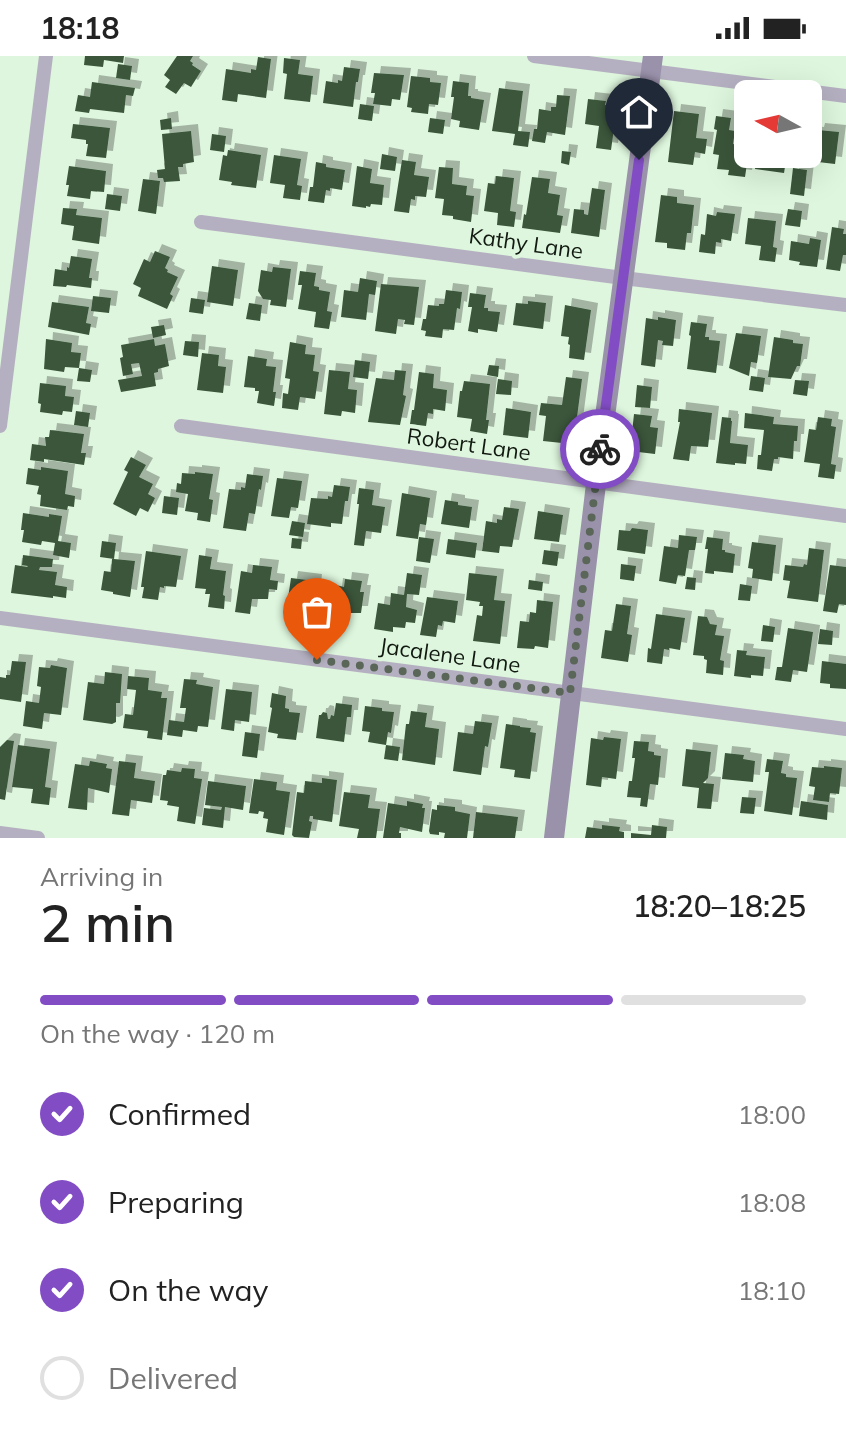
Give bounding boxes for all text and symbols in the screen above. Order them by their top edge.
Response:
text: 18:18 [40,9,119,47]
pin [605,78,673,160]
north arrow [734,80,822,168]
map controls [734,80,822,168]
icon: home [617,90,661,134]
street label: Kathy Lane [467,221,585,265]
courier [560,409,640,489]
street label: Robert Lane [405,421,533,467]
icon: bike [578,427,622,471]
pin [283,578,351,660]
icon: bag [295,590,339,634]
street label: Jacalene Lane [378,631,522,679]
text: Arriving in [40,860,163,893]
text: 18:20–18:25 [633,887,806,925]
text: 2 min [40,890,175,955]
text: On the way · 120 m [40,1017,275,1050]
icon: check [40,1092,84,1136]
text: Confirmed [108,1095,251,1133]
text: 18:00 [738,1098,806,1131]
icon: check [40,1180,84,1224]
text: Preparing [108,1183,244,1221]
text: 18:08 [738,1186,806,1219]
icon: check [40,1268,84,1312]
text: On the way [108,1271,268,1309]
text: 18:10 [738,1274,806,1307]
text: Delivered [108,1359,238,1397]

